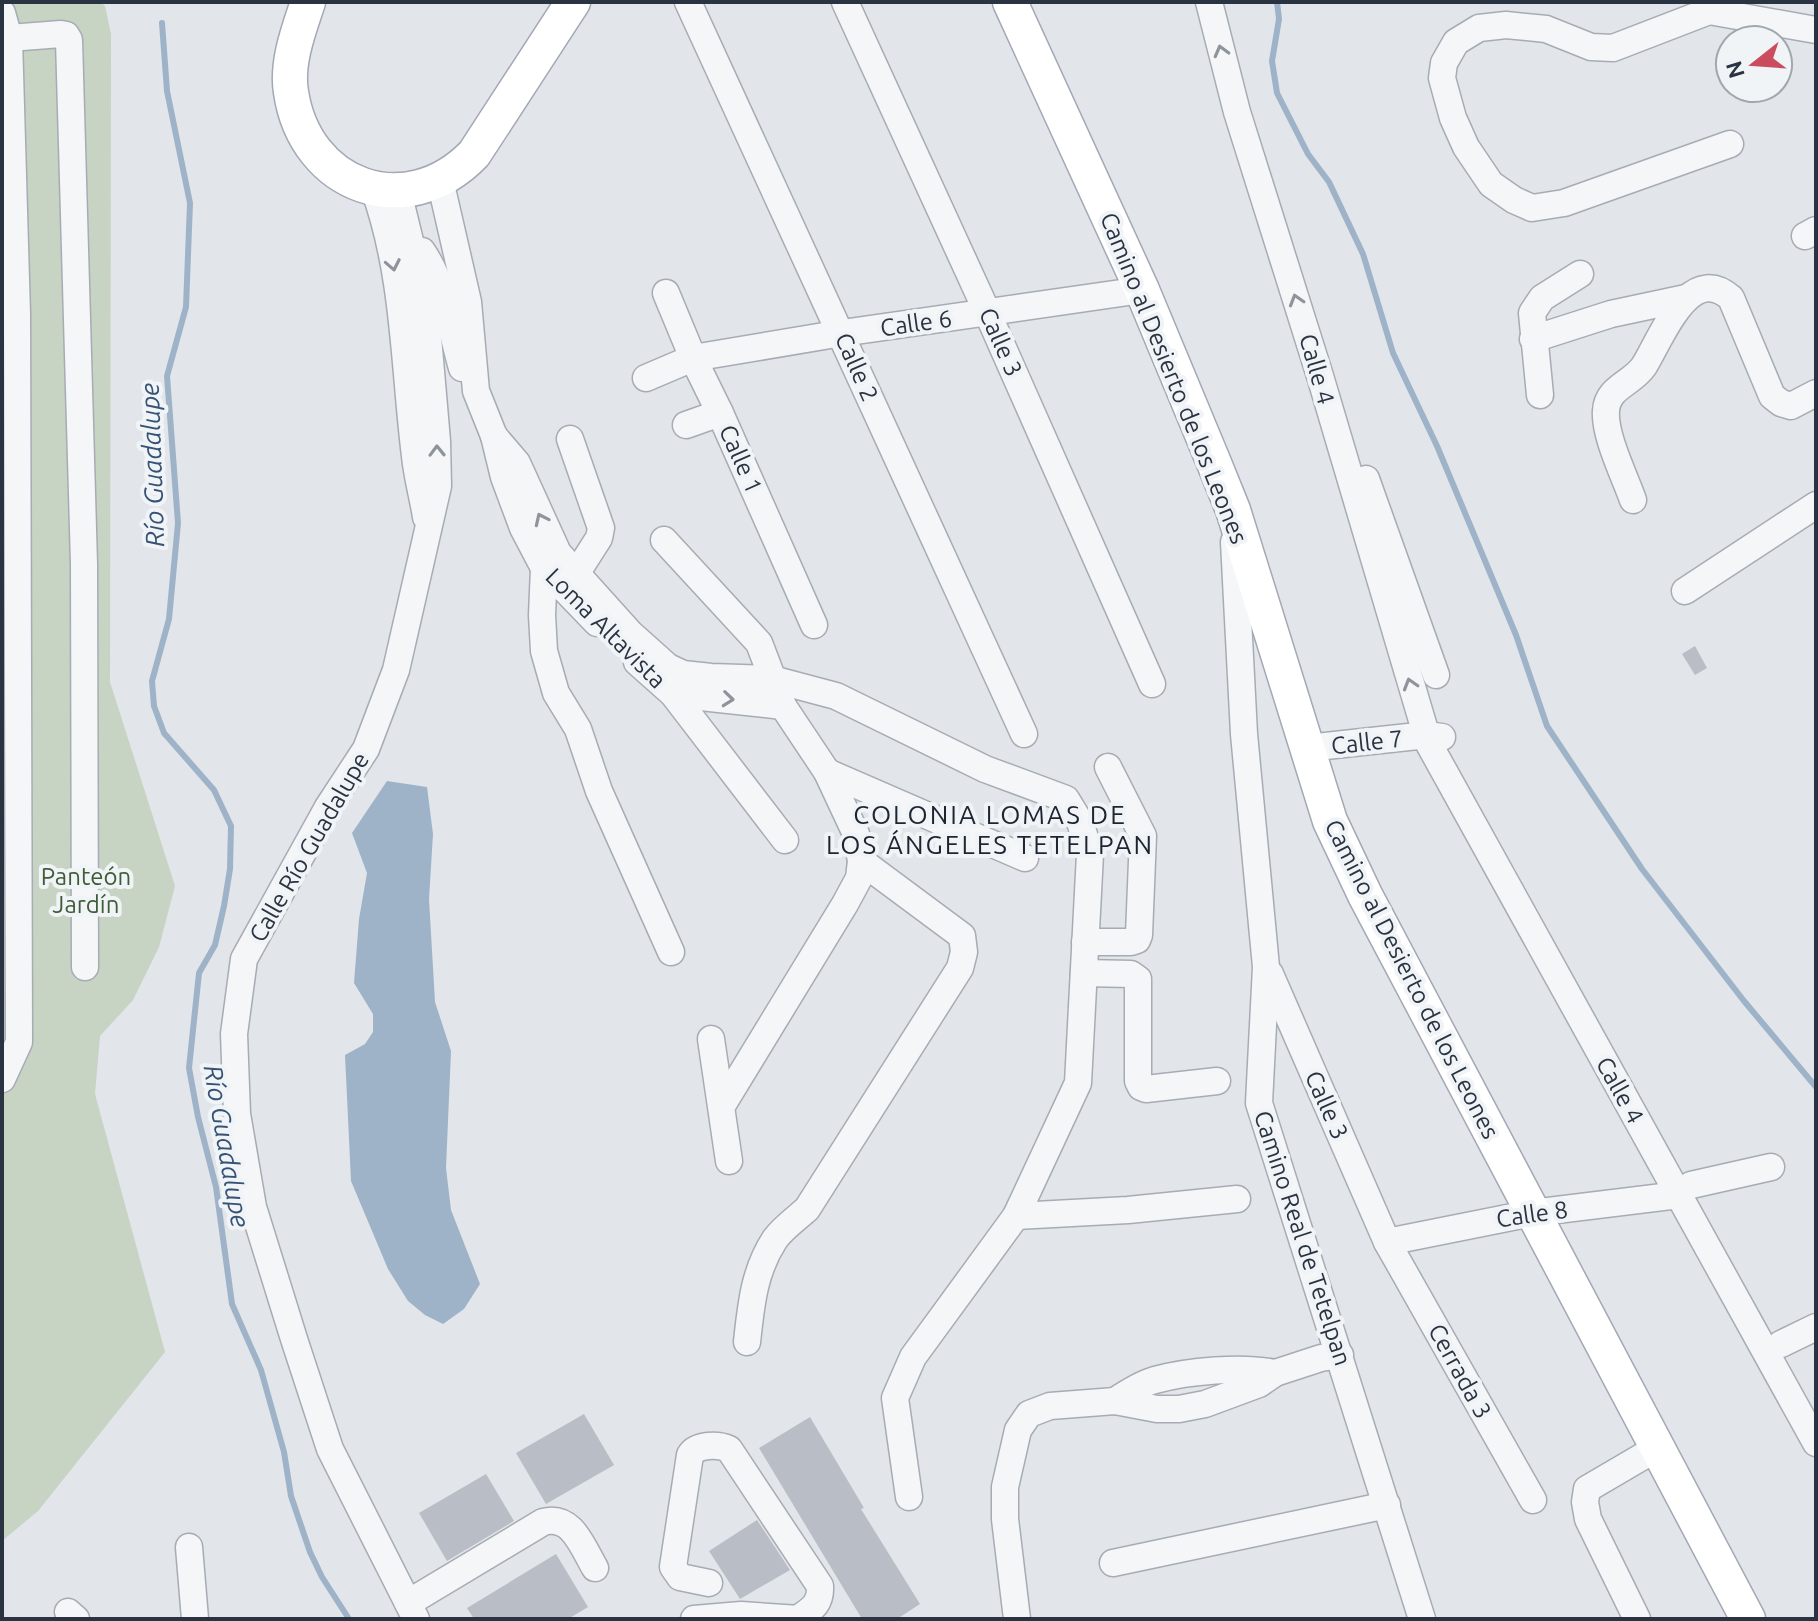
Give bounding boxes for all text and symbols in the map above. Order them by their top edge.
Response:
north arrow [1714,24,1794,104]
one-way arrow [1214,45,1231,59]
text: N [1720,58,1749,82]
street label: Camino al Desierto de los Leones [1095,209,1253,547]
one-way arrow [384,258,401,271]
one-way arrow [1289,294,1305,308]
street label: Calle 3 [974,304,1028,380]
street label: Calle 6 [879,305,953,341]
street label: Calle 2 [830,329,884,405]
street label: Calle 4 [1294,331,1340,407]
water label: Río Guadalupe [135,382,169,548]
street label: Calle 1 [714,421,768,497]
one-way arrow [428,444,446,457]
one-way arrow [535,513,551,527]
street label: Loma Altavista [541,563,671,693]
one-way arrow [1403,677,1419,691]
one-way arrow [722,691,735,708]
street label: Calle 7 [1330,725,1404,759]
street label: Calle Río Guadalupe [244,747,374,947]
district label: COLONIA LOMAS DE LOS ÁNGELES TETELPAN [826,800,1154,859]
street label: Camino al Desierto de los Leones [1319,815,1505,1143]
park label: Panteón Jardín [41,863,131,918]
street label: Calle 4 [1591,1052,1649,1128]
water label: Río Guadalupe [198,1063,256,1229]
street label: Calle 3 [1300,1067,1354,1143]
street label: Camino Real de Tetelpan [1249,1107,1357,1369]
street label: Calle 8 [1495,1196,1569,1232]
street label: Cerrada 3 [1423,1319,1497,1423]

